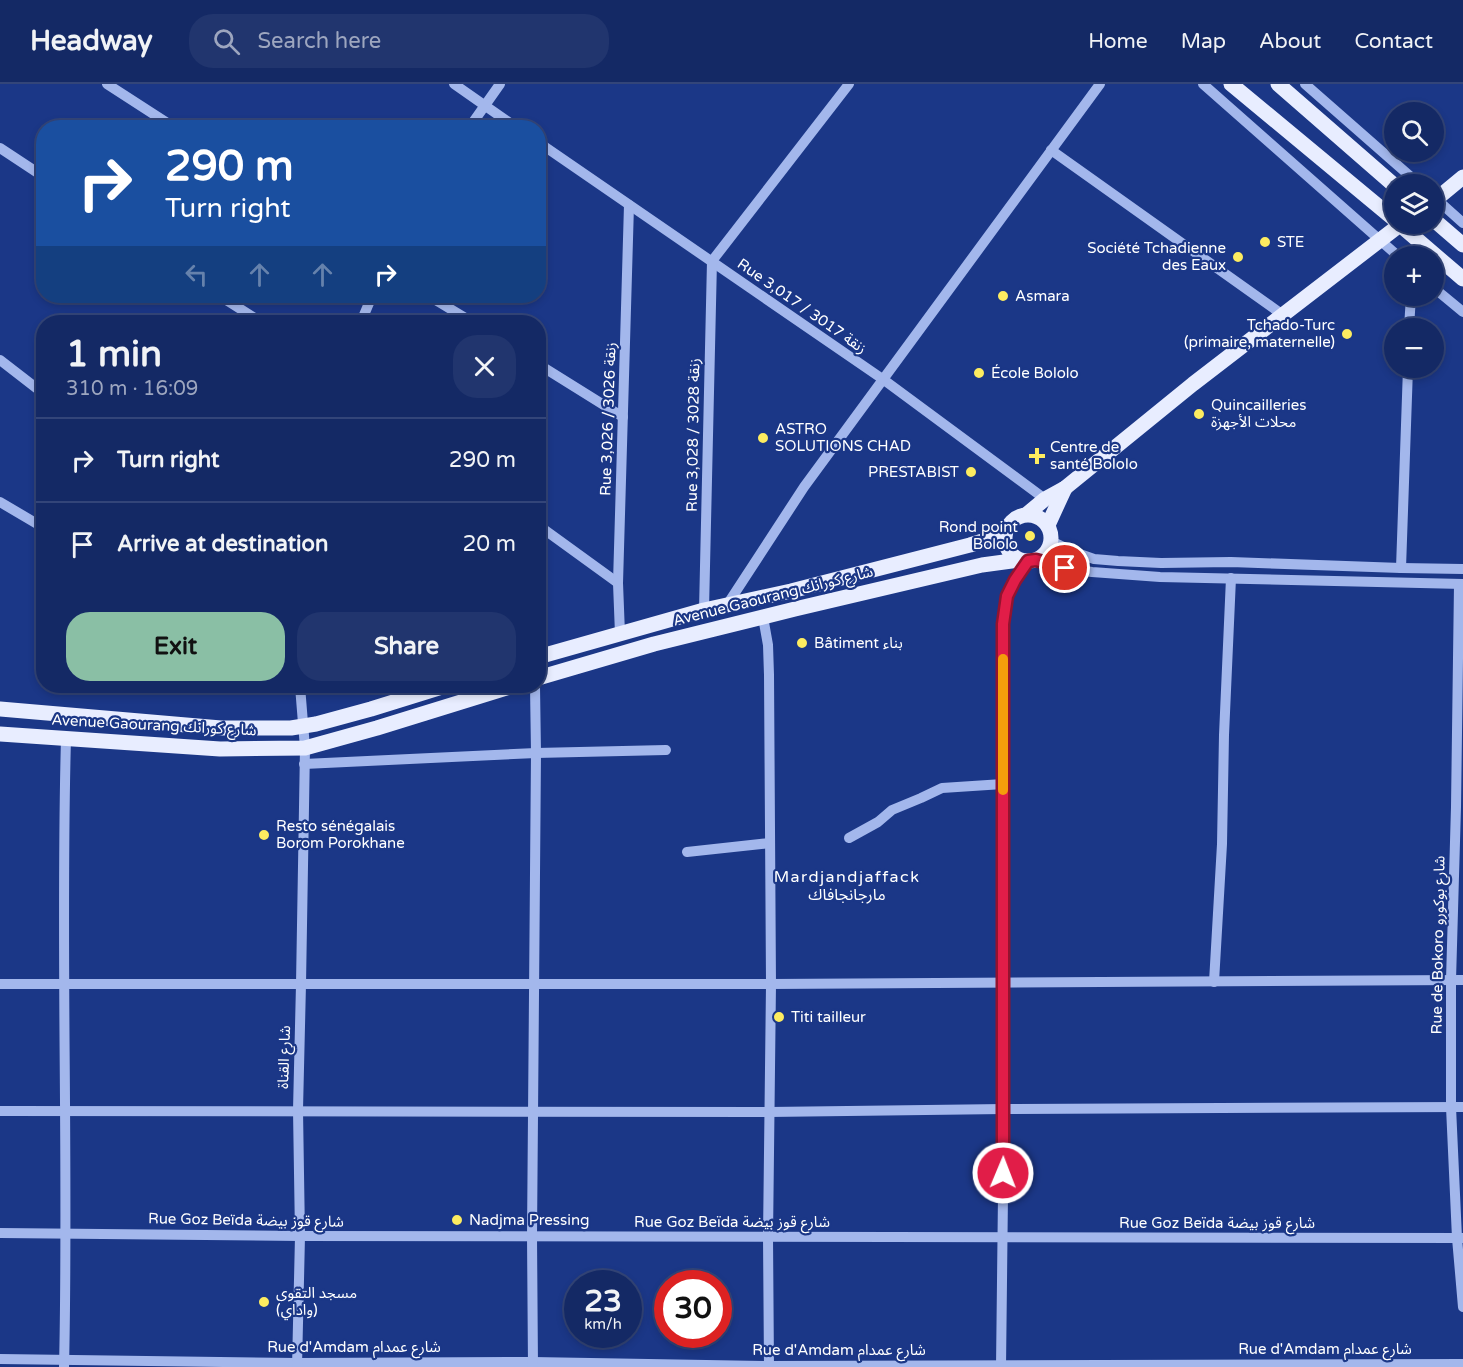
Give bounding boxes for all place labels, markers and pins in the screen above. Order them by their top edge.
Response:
place label: STE [1277,233,1304,251]
marker: STE [1258,235,1272,249]
place label: Société Tchadienne des Eaux [1087,239,1226,274]
marker: Société Tchadienne des Eaux [1231,250,1245,264]
place label: Asmara [1015,287,1070,305]
marker: Asmara [996,289,1010,303]
place label: Tchado-Turc (primaire, maternelle) [1184,316,1335,351]
marker: Tchado-Turc (primaire, maternelle) [1340,327,1354,341]
place label: École Bololo [991,364,1079,382]
marker: École Bololo [972,366,986,380]
place label: Quincailleries محلات الأجهزة [1211,396,1306,431]
marker: Quincailleries محلات الأجهزة [1192,407,1206,421]
place label: ASTRO SOLUTIONS CHAD [775,420,911,455]
marker: ASTRO SOLUTIONS CHAD [756,431,770,445]
place label: Centre de santé Bololo [1050,438,1138,473]
marker: Centre de santé Bololo [1028,447,1046,465]
place label: PRESTABIST [868,463,959,481]
marker: PRESTABIST [964,465,978,479]
place label: Rond point Bololo [939,518,1018,553]
marker: Rond point Bololo [1023,529,1037,543]
pin [1039,542,1090,593]
place label: Bâtiment بناء [814,634,903,652]
marker: Bâtiment بناء [795,636,809,650]
place label: Resto sénégalais Borom Porokhane [276,817,405,852]
marker: Resto sénégalais Borom Porokhane [257,828,271,842]
place label: Titi tailleur [791,1008,866,1026]
marker: Titi tailleur [772,1010,786,1024]
place label: Nadjma Pressing [469,1211,590,1229]
marker: Nadjma Pressing [450,1213,464,1227]
place label: مسجد التقوى (واداي) [276,1284,357,1321]
marker: مسجد التقوى (واداي) [257,1295,271,1309]

